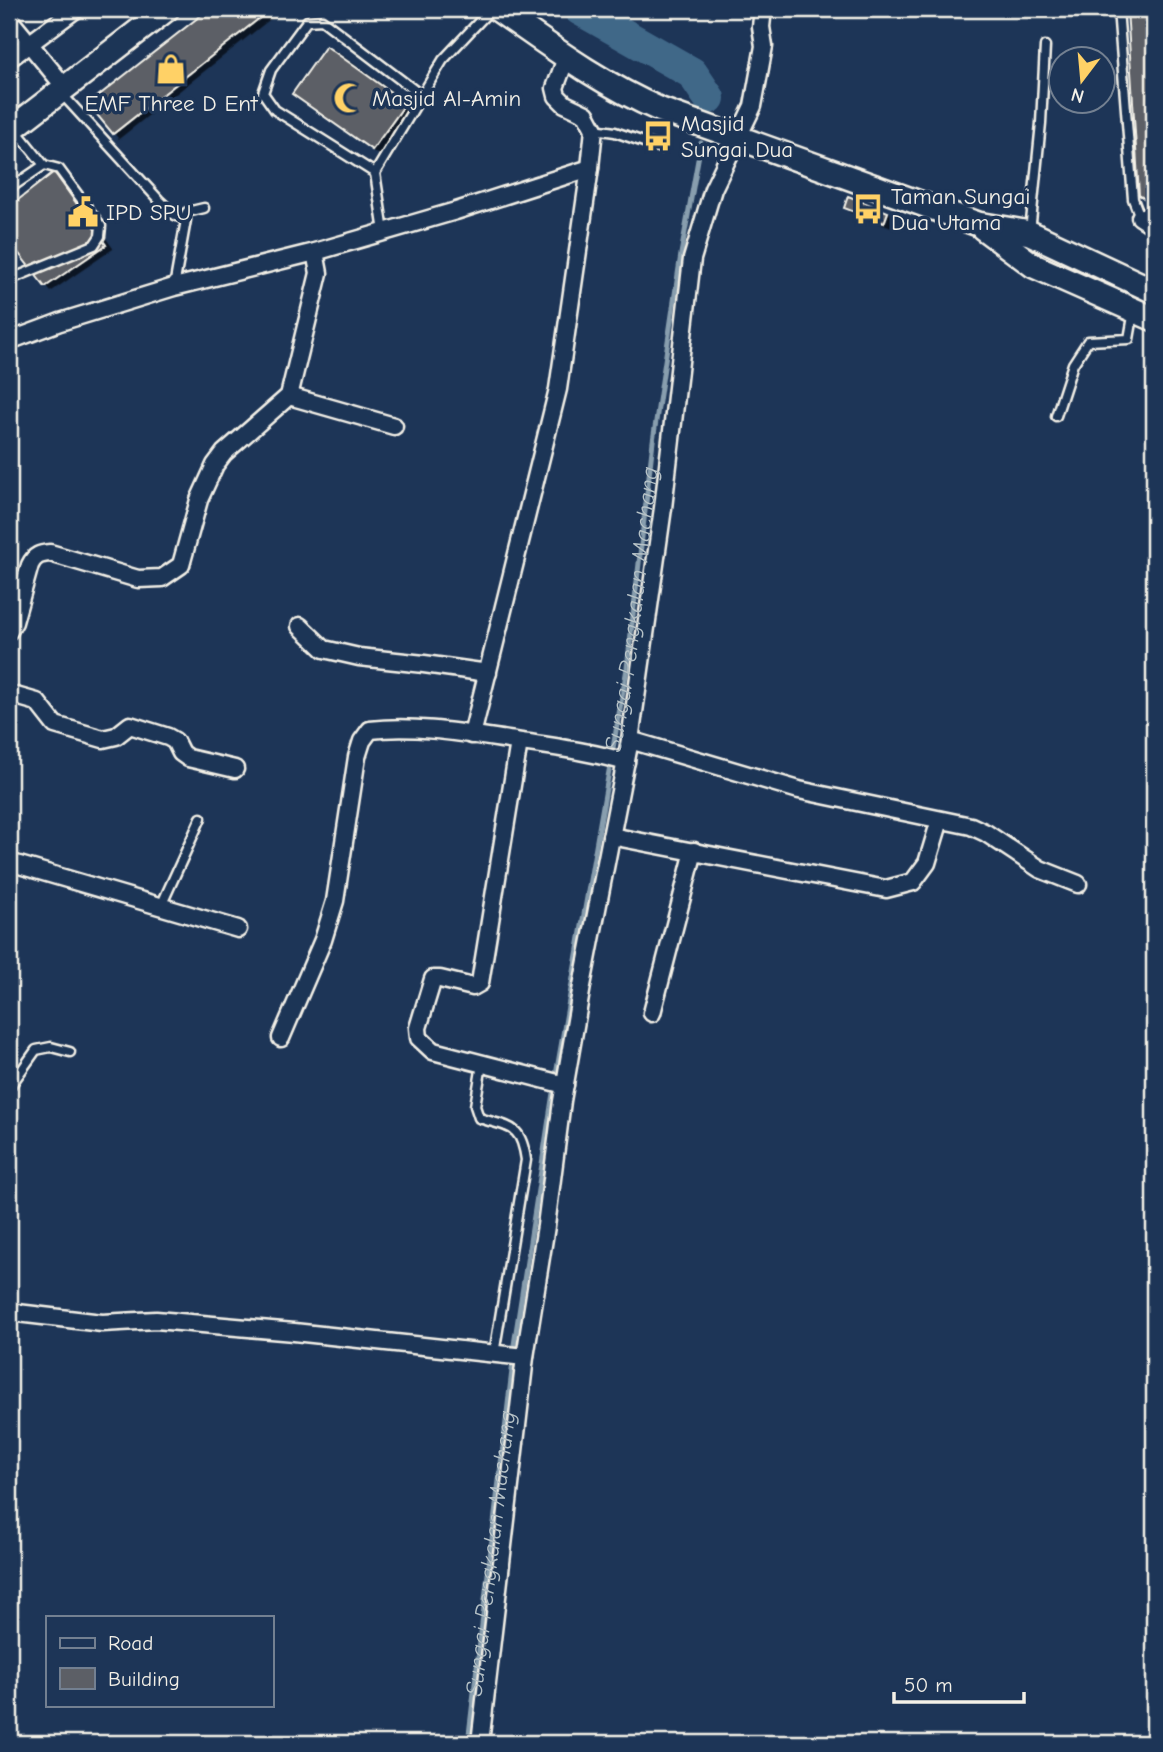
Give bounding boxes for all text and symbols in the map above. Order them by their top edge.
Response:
north arrow [1048,46,1118,116]
shop icon: EMF Three D Ent [154,52,188,86]
mosque icon: Masjid Al-Amin [332,81,366,115]
text: N [1069,83,1087,108]
place label: Masjid Al-Amin [372,85,521,112]
place label: EMF Three D Ent [84,90,259,117]
place label: Masjid Sungai Dua [681,110,793,163]
bus stop icon: Masjid Sungai Dua [641,119,675,153]
place label: Taman Sungai Dua Utama [891,183,1030,236]
bus stop icon: Taman Sungai Dua Utama [851,192,885,226]
public building icon: IPD SPU [66,195,100,229]
place label: IPD SPU [106,199,192,226]
water label: Sungai Pengkalan Machang [599,465,664,754]
water label: Sungai Pengkalan Machang [460,1409,521,1697]
legend [46,1616,273,1706]
text: Road [108,1631,153,1655]
scale bar [894,1661,1023,1705]
text: Building [108,1667,180,1691]
text: 50 m [904,1673,953,1697]

